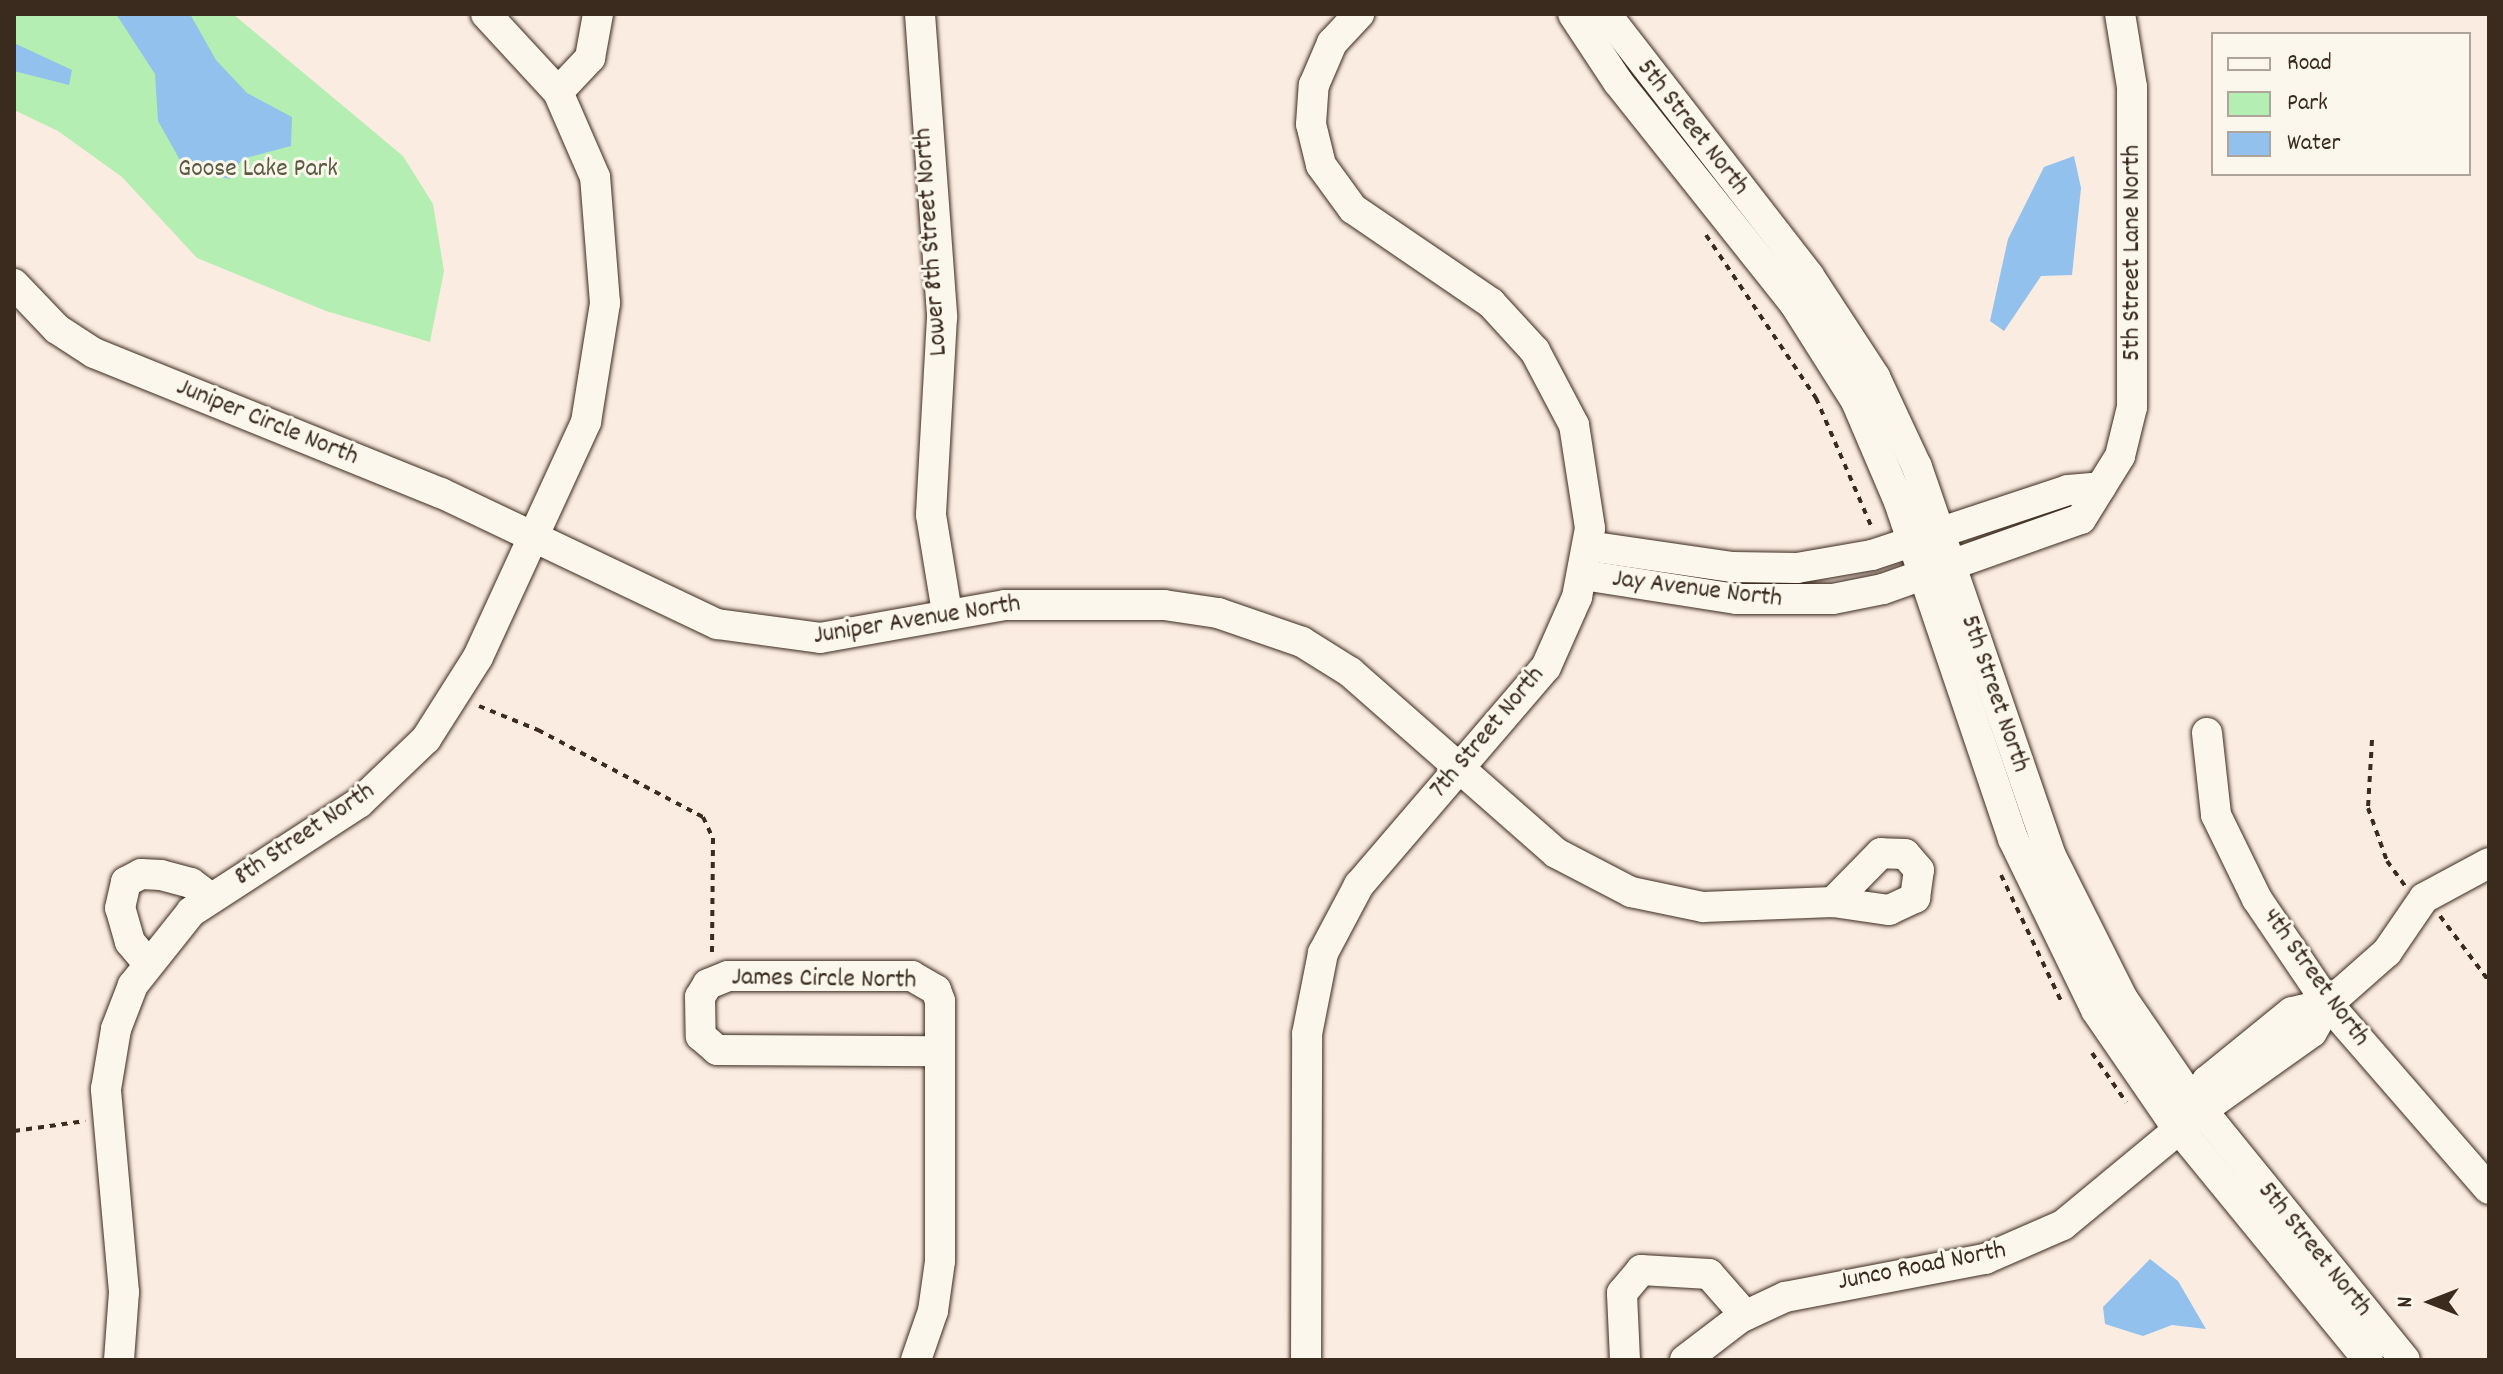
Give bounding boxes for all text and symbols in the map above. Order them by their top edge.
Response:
legend [2211,32,2471,176]
text: Road [2287,47,2332,81]
street label: 5th Street North [1629,54,1755,202]
text: Park [2287,87,2328,121]
street label: Lower 8th Street North [908,127,956,357]
text: Water [2287,127,2340,161]
street label: 5th Street Lane North [2117,145,2149,361]
park label: Goose Lake Park [178,154,338,186]
street label: Juniper Circle North [172,372,362,474]
street label: Jay Avenue North [1610,564,1784,616]
street label: Juniper Avenue North [811,589,1023,653]
street label: 5th Street North [1953,611,2035,777]
street label: 7th Street North [1424,661,1552,805]
street label: 8th Street North [229,777,381,893]
street label: 4th Street North [2254,903,2376,1053]
street label: James Circle North [731,963,917,997]
street label: 5th Street North [2250,1176,2378,1324]
street label: Junco Road North [1835,1235,2009,1299]
north arrow [2391,1262,2471,1342]
text: N [2391,1297,2422,1307]

